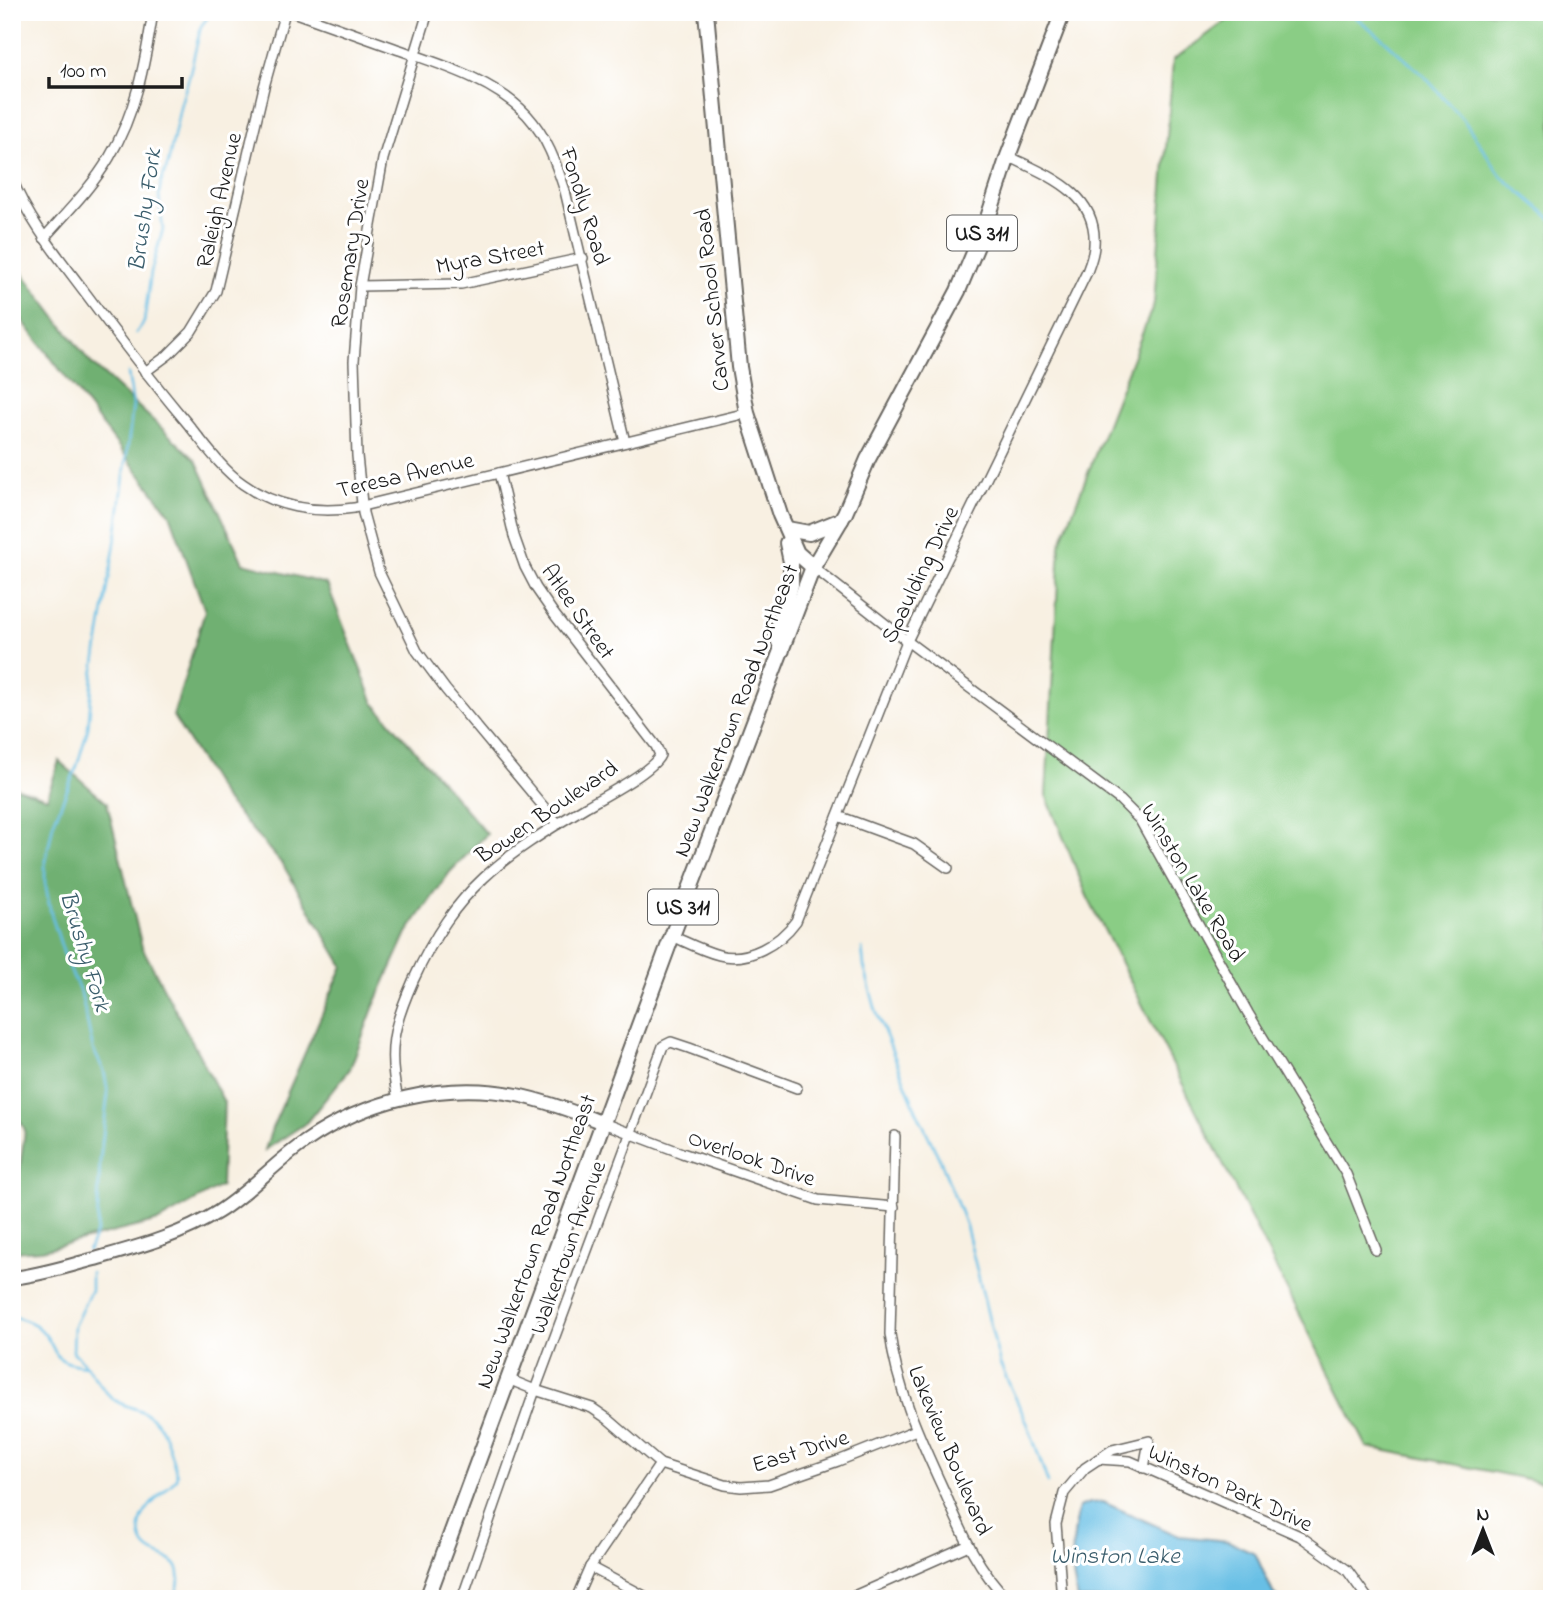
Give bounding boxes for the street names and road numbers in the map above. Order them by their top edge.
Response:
street label: Raleigh Avenue [189,129,253,272]
street label: Fondly Road [548,143,617,270]
street label: Rosemary Drive [323,176,382,331]
street label: Carver School Road [687,207,739,393]
road number: US 311 [947,216,1017,250]
street label: Myra Street [433,233,548,286]
street label: Teresa Avenue [334,445,478,508]
street label: Spaulding Drive [874,500,970,650]
street label: Atlee Street [532,558,622,667]
street label: New Walkertown Road Northeast [666,559,809,862]
street label: Bowen Boulevard [469,753,625,874]
street label: Winston Lake Road [1131,798,1252,969]
road number: US 311 [648,890,718,925]
street label: New Walkertown Road Northeast [469,1090,606,1394]
street label: Overlook Drive [683,1122,820,1197]
street label: Walkertown Avenue [523,1156,616,1339]
street label: Lakeview Boulevard [898,1361,999,1541]
street label: East Drive [748,1422,854,1483]
street label: Winston Park Drive [1142,1437,1318,1542]

